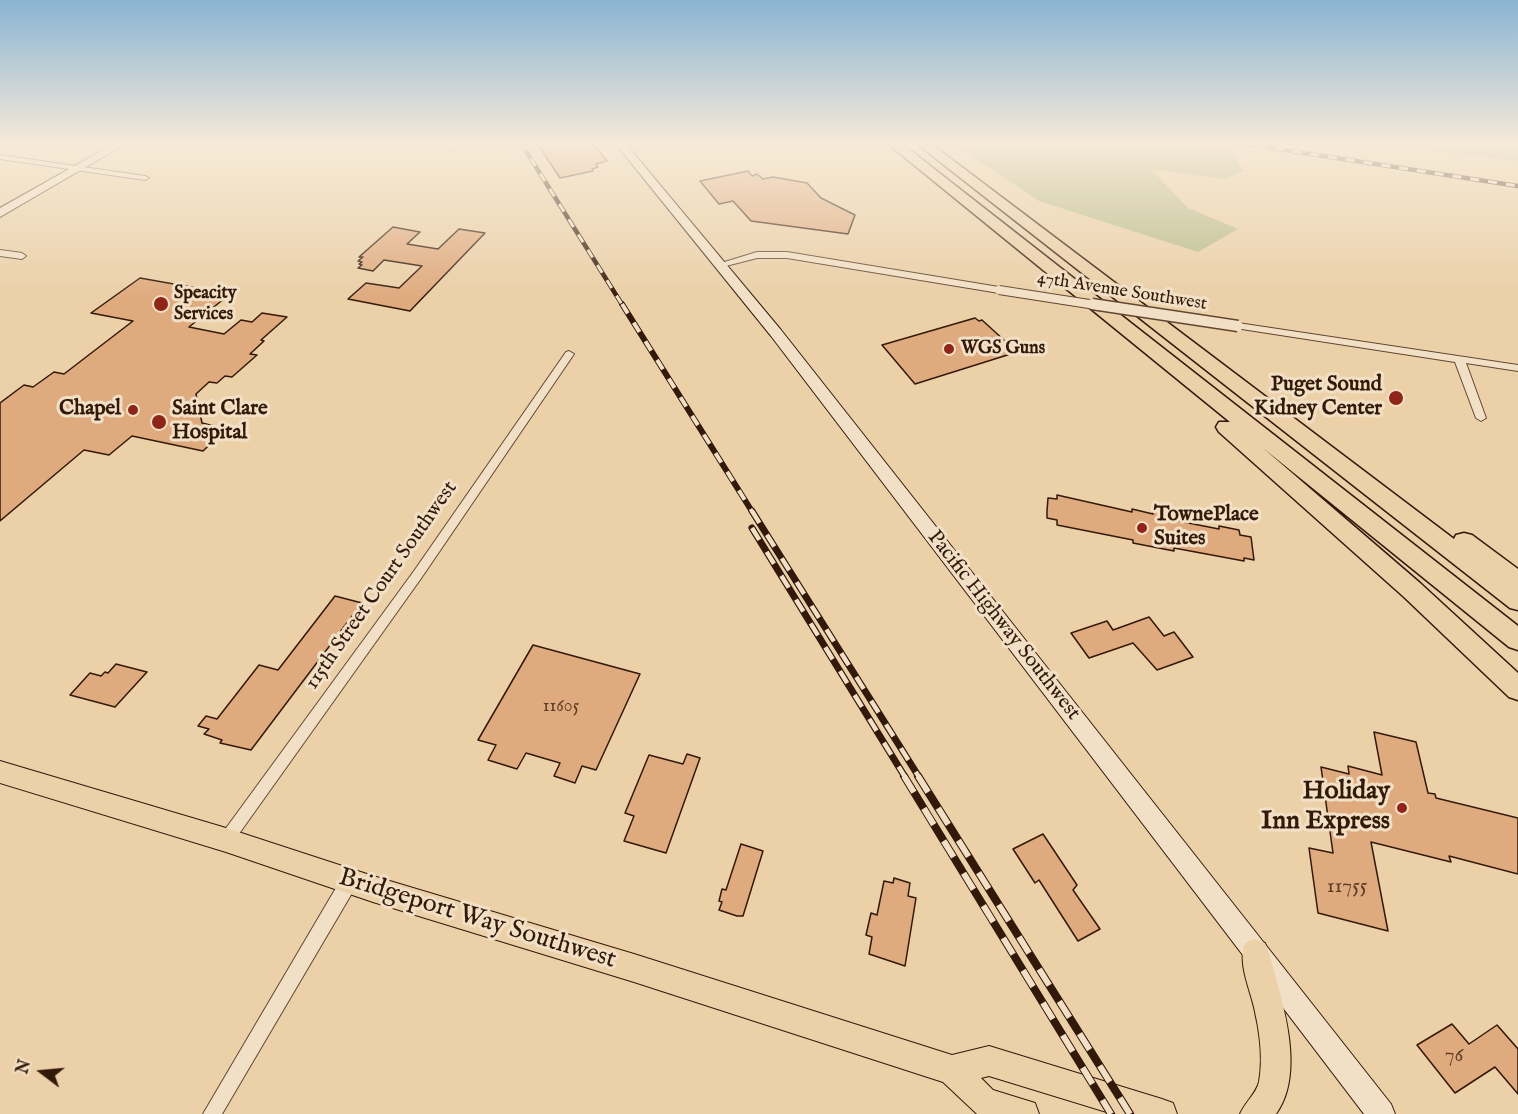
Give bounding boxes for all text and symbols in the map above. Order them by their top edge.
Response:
street label: 47th Avenue Southwest [1036,268,1208,316]
place label: Speacity Services [174,283,237,326]
marker: Speacity Services [152,295,170,313]
place label: WGS Guns [961,338,1045,360]
marker: WGS Guns [942,342,956,356]
place label: Puget Sound Kidney Center [1254,373,1382,423]
marker: Puget Sound Kidney Center [1387,389,1405,407]
place label: Chapel [59,397,121,423]
place label: Saint Clare Hospital [172,397,268,447]
marker: Chapel [126,403,140,417]
marker: Saint Clare Hospital [150,413,168,431]
street label: 115th Street Court Southwest [300,477,464,695]
place label: TownePlace Suites [1154,503,1259,553]
marker: TownePlace Suites [1135,521,1149,535]
street label: Pacific Highway Southwest [921,526,1085,726]
house number: 11605 [543,696,579,718]
place label: Holiday Inn Express [1261,777,1390,838]
marker: Holiday Inn Express [1395,801,1409,815]
street label: Bridgeport Way Southwest [335,863,619,977]
house number: 11755 [1327,875,1367,901]
north arrow [12,1042,72,1102]
house number: 76 [1445,1044,1463,1070]
text: N [13,1058,36,1076]

